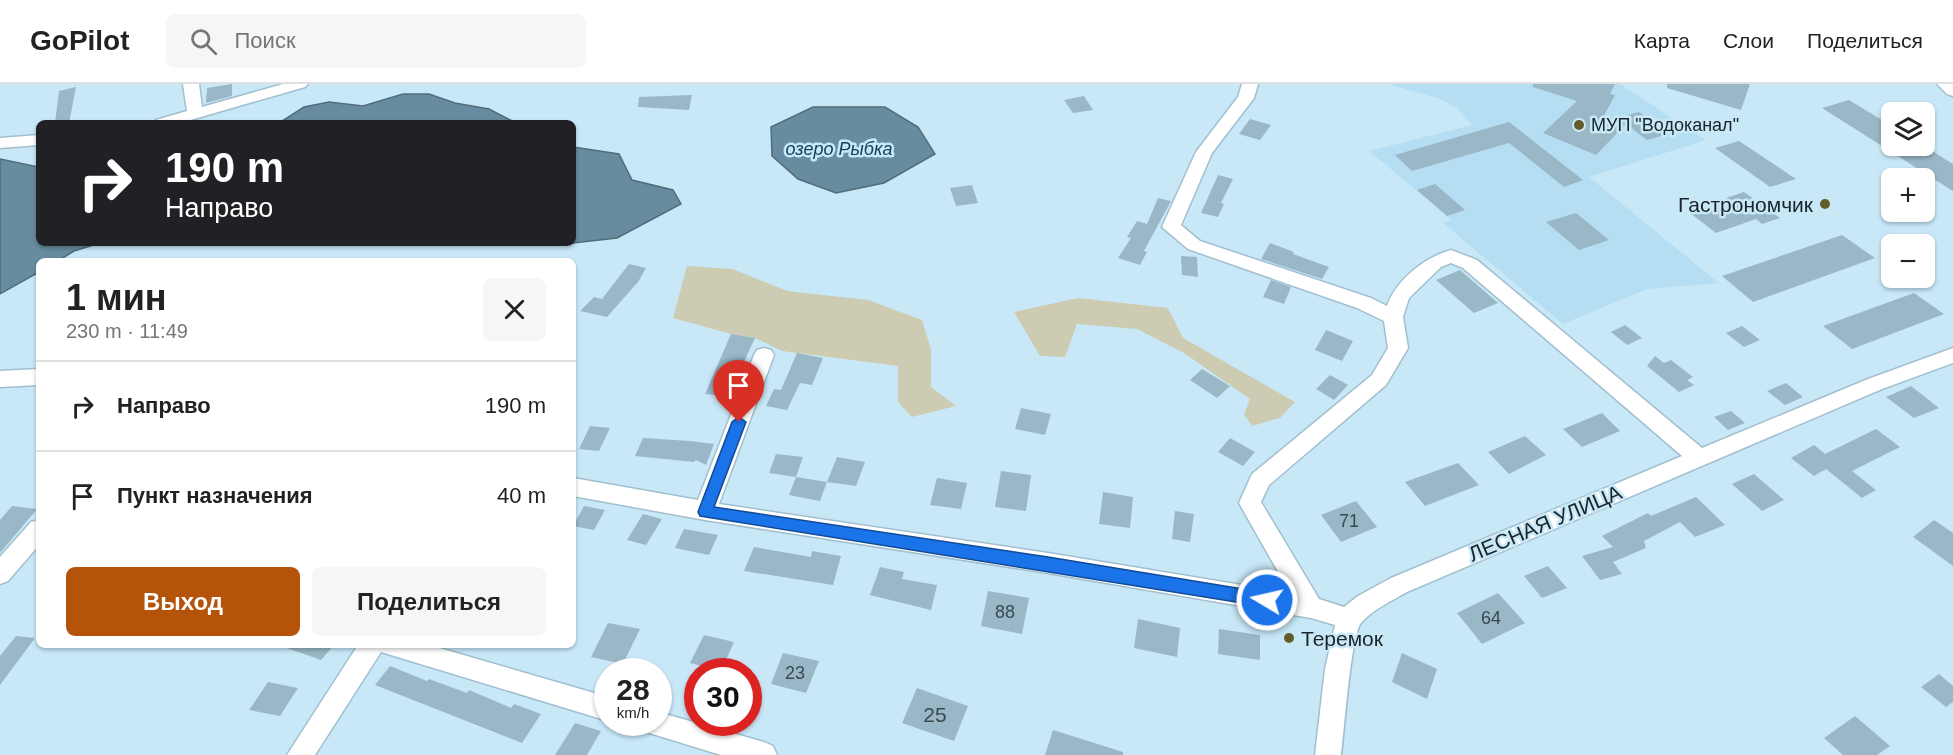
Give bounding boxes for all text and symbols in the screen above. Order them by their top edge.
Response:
search box [166,14,586,68]
text: GoPilot [30,25,130,56]
icon: search [187,25,220,58]
text: Поиск [235,28,296,53]
text: Карта [1634,29,1690,52]
text: Слои [1723,29,1774,52]
text: Поделиться [1807,29,1923,52]
map controls [1881,102,1935,288]
button: layers [1881,102,1935,156]
place label: МУП "Водоканал" [1591,115,1739,135]
marker: МУП "Водоканал" [1572,118,1586,132]
water label: озеро Рыбка [786,139,892,159]
icon: right [66,144,144,222]
text: 190 m [165,144,284,191]
button: + [1881,168,1935,222]
text: Направо [165,193,273,223]
place label: Гастрономчик [1678,193,1814,216]
marker: Гастрономчик [1818,197,1832,211]
button: − [1881,234,1935,288]
text: 1 мин [66,277,167,318]
button: close [483,278,546,341]
text: 230 m · 11:49 [66,320,188,342]
pin [713,360,764,422]
icon: arrive [722,369,755,402]
icon: right [66,390,99,423]
text: Направо [117,393,211,418]
text: 190 m [485,393,546,418]
icon: arrive [66,480,99,513]
street label: ЛЕСНАЯ УЛИЦА [1465,480,1625,566]
text: Пункт назначения [117,483,313,508]
text: 40 m [497,483,546,508]
house number: 71 [1339,511,1359,531]
button: Выход [66,567,300,636]
button: Поделиться [312,567,546,636]
position arrow [1235,568,1299,632]
house number: 88 [995,602,1015,622]
house number: 64 [1481,608,1501,628]
place label: Теремок [1301,627,1384,650]
marker: Теремок [1282,631,1296,645]
speed limit sign: 30 [684,658,762,736]
house number: 23 [785,663,805,683]
text: 28 [616,673,650,706]
house number: 25 [923,703,947,726]
text: km/h [617,704,649,721]

